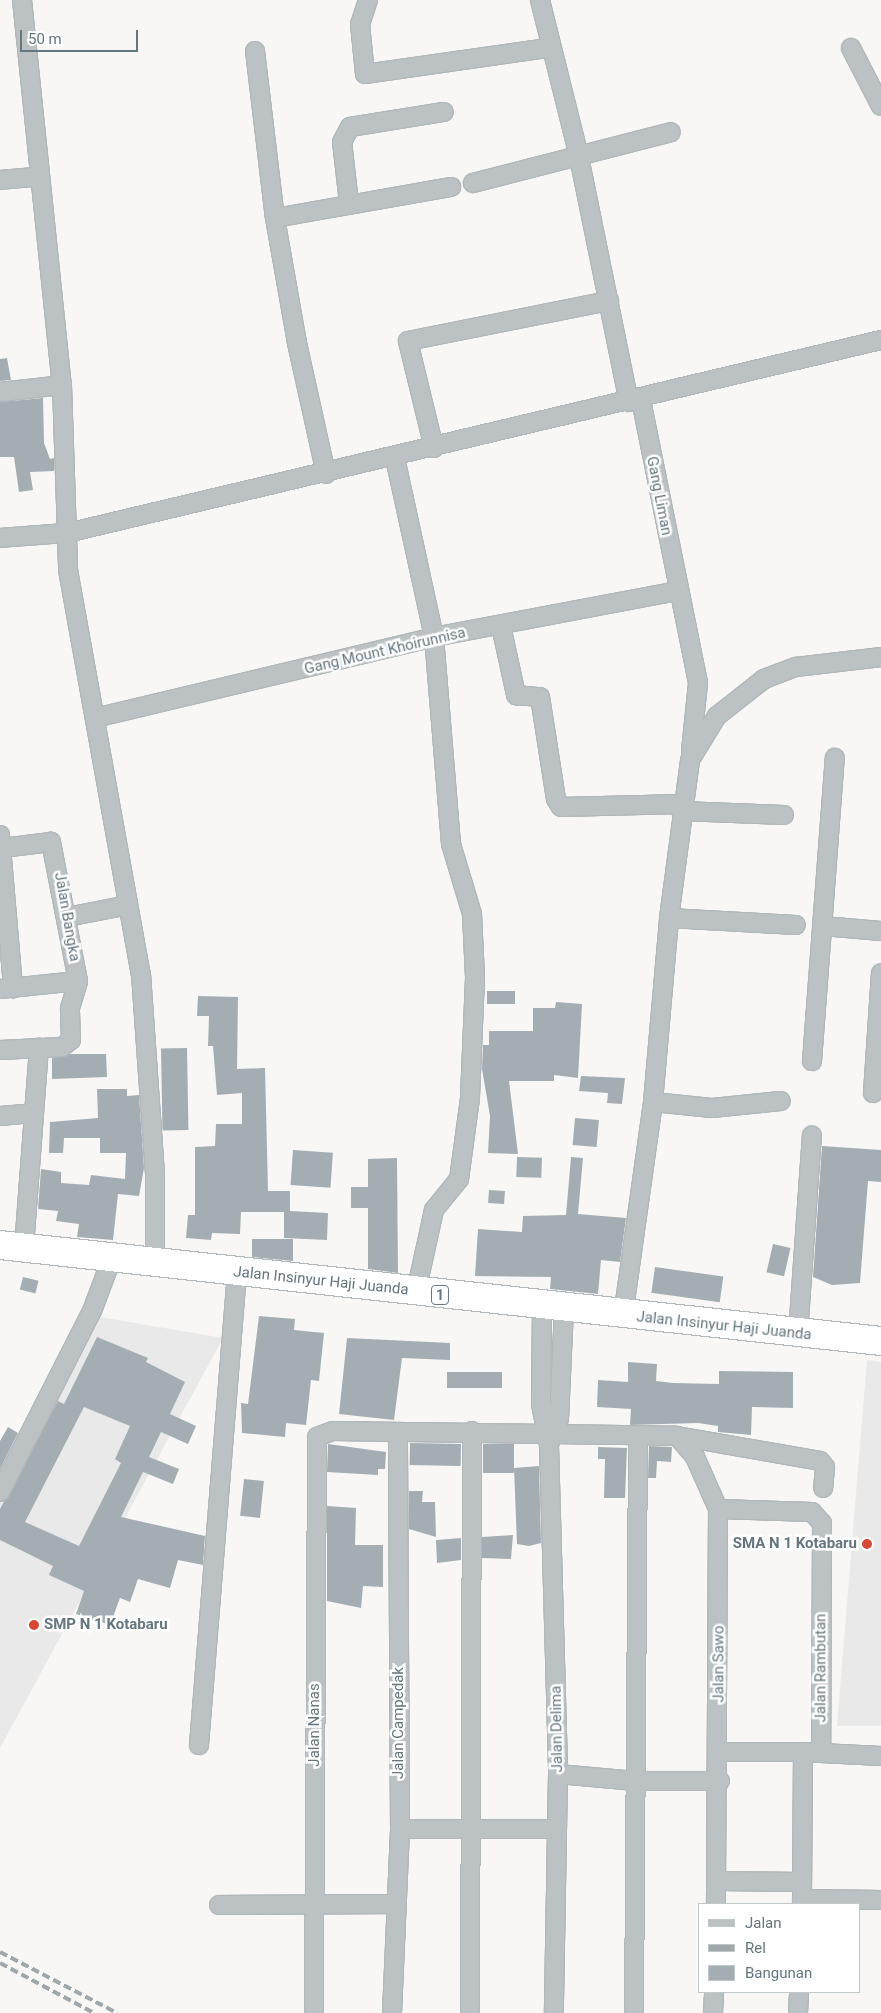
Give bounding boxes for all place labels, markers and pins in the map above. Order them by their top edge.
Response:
place label: SMA N 1 Kotabaru [733,1535,857,1553]
marker: SMA N 1 Kotabaru [861,1538,873,1550]
place label: SMP N 1 Kotabaru [44,1616,168,1634]
marker: SMP N 1 Kotabaru [28,1619,40,1631]

